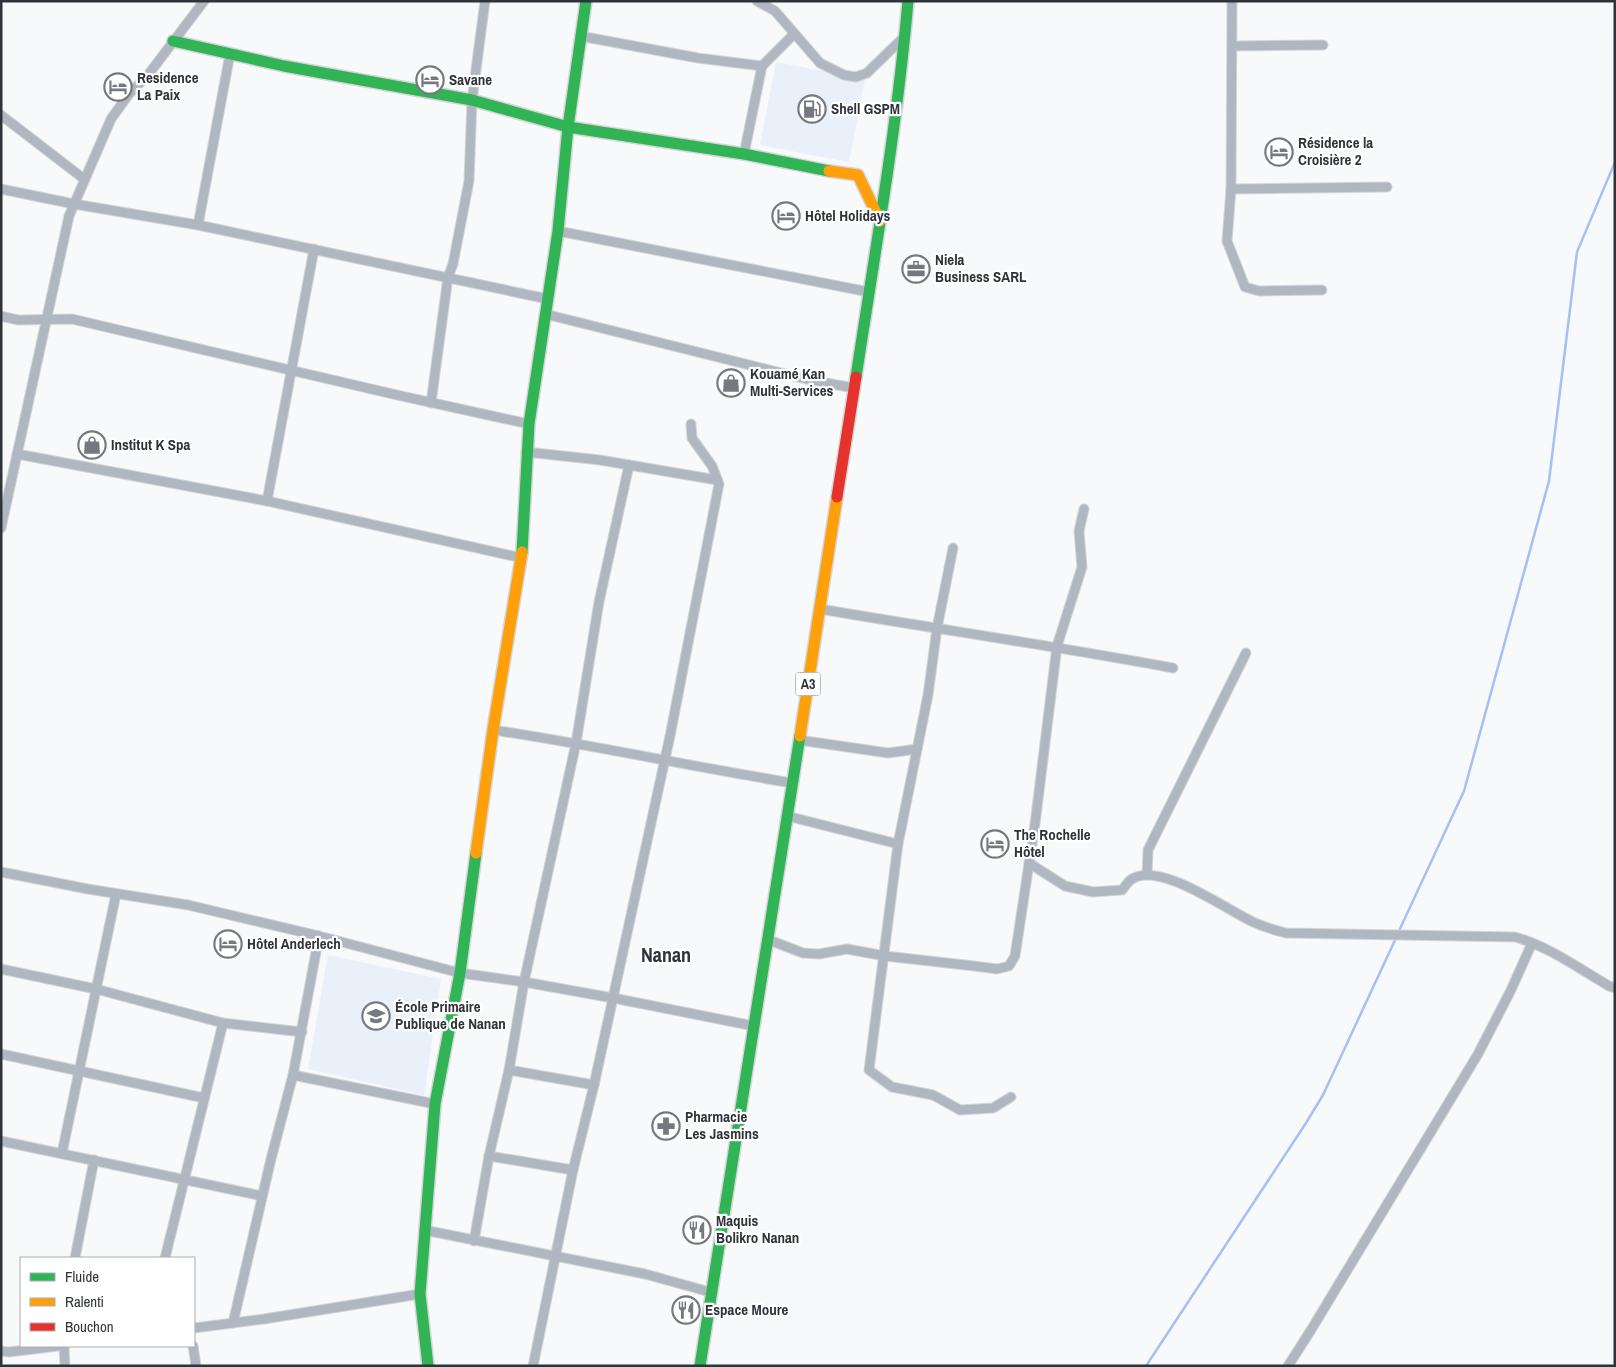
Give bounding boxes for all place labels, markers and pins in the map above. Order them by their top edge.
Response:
hotel icon: Savane [415,65,445,95]
place label: Residence La Paix [137,67,199,105]
place label: Savane [449,69,492,90]
hotel icon: Residence La Paix [103,72,133,102]
fuel station icon: Shell GSPM [797,94,827,124]
place label: Shell GSPM [831,98,900,119]
place label: Résidence la Croisière 2 [1298,132,1373,170]
hotel icon: Résidence la Croisière 2 [1264,137,1294,167]
hotel icon: Hôtel Holidays [771,201,801,231]
place label: Hôtel Holidays [805,205,891,226]
place label: Niela Business SARL [935,249,1027,287]
office icon: Niela Business SARL [901,254,931,284]
place label: Kouamé Kan Multi-Services [750,363,834,401]
shop icon: Kouamé Kan Multi-Services [716,368,746,398]
shop icon: Institut K Spa [77,430,107,460]
place label: Institut K Spa [111,434,190,455]
place label: The Rochelle Hôtel [1014,824,1091,862]
hotel icon: The Rochelle Hôtel [980,829,1010,859]
hotel icon: Hôtel Anderlech [213,929,243,959]
place label: Hôtel Anderlech [247,933,341,954]
place label: École Primaire Publique de Nanan [395,996,506,1034]
school or university icon: École Primaire Publique de Nanan [361,1001,391,1031]
place label: Pharmacie Les Jasmins [685,1106,759,1144]
pharmacy icon: Pharmacie Les Jasmins [651,1111,681,1141]
place label: Maquis Bolikro Nanan [716,1210,799,1248]
restaurant icon: Maquis Bolikro Nanan [682,1215,712,1245]
restaurant icon: Espace Moure [671,1295,701,1325]
place label: Espace Moure [705,1299,789,1320]

